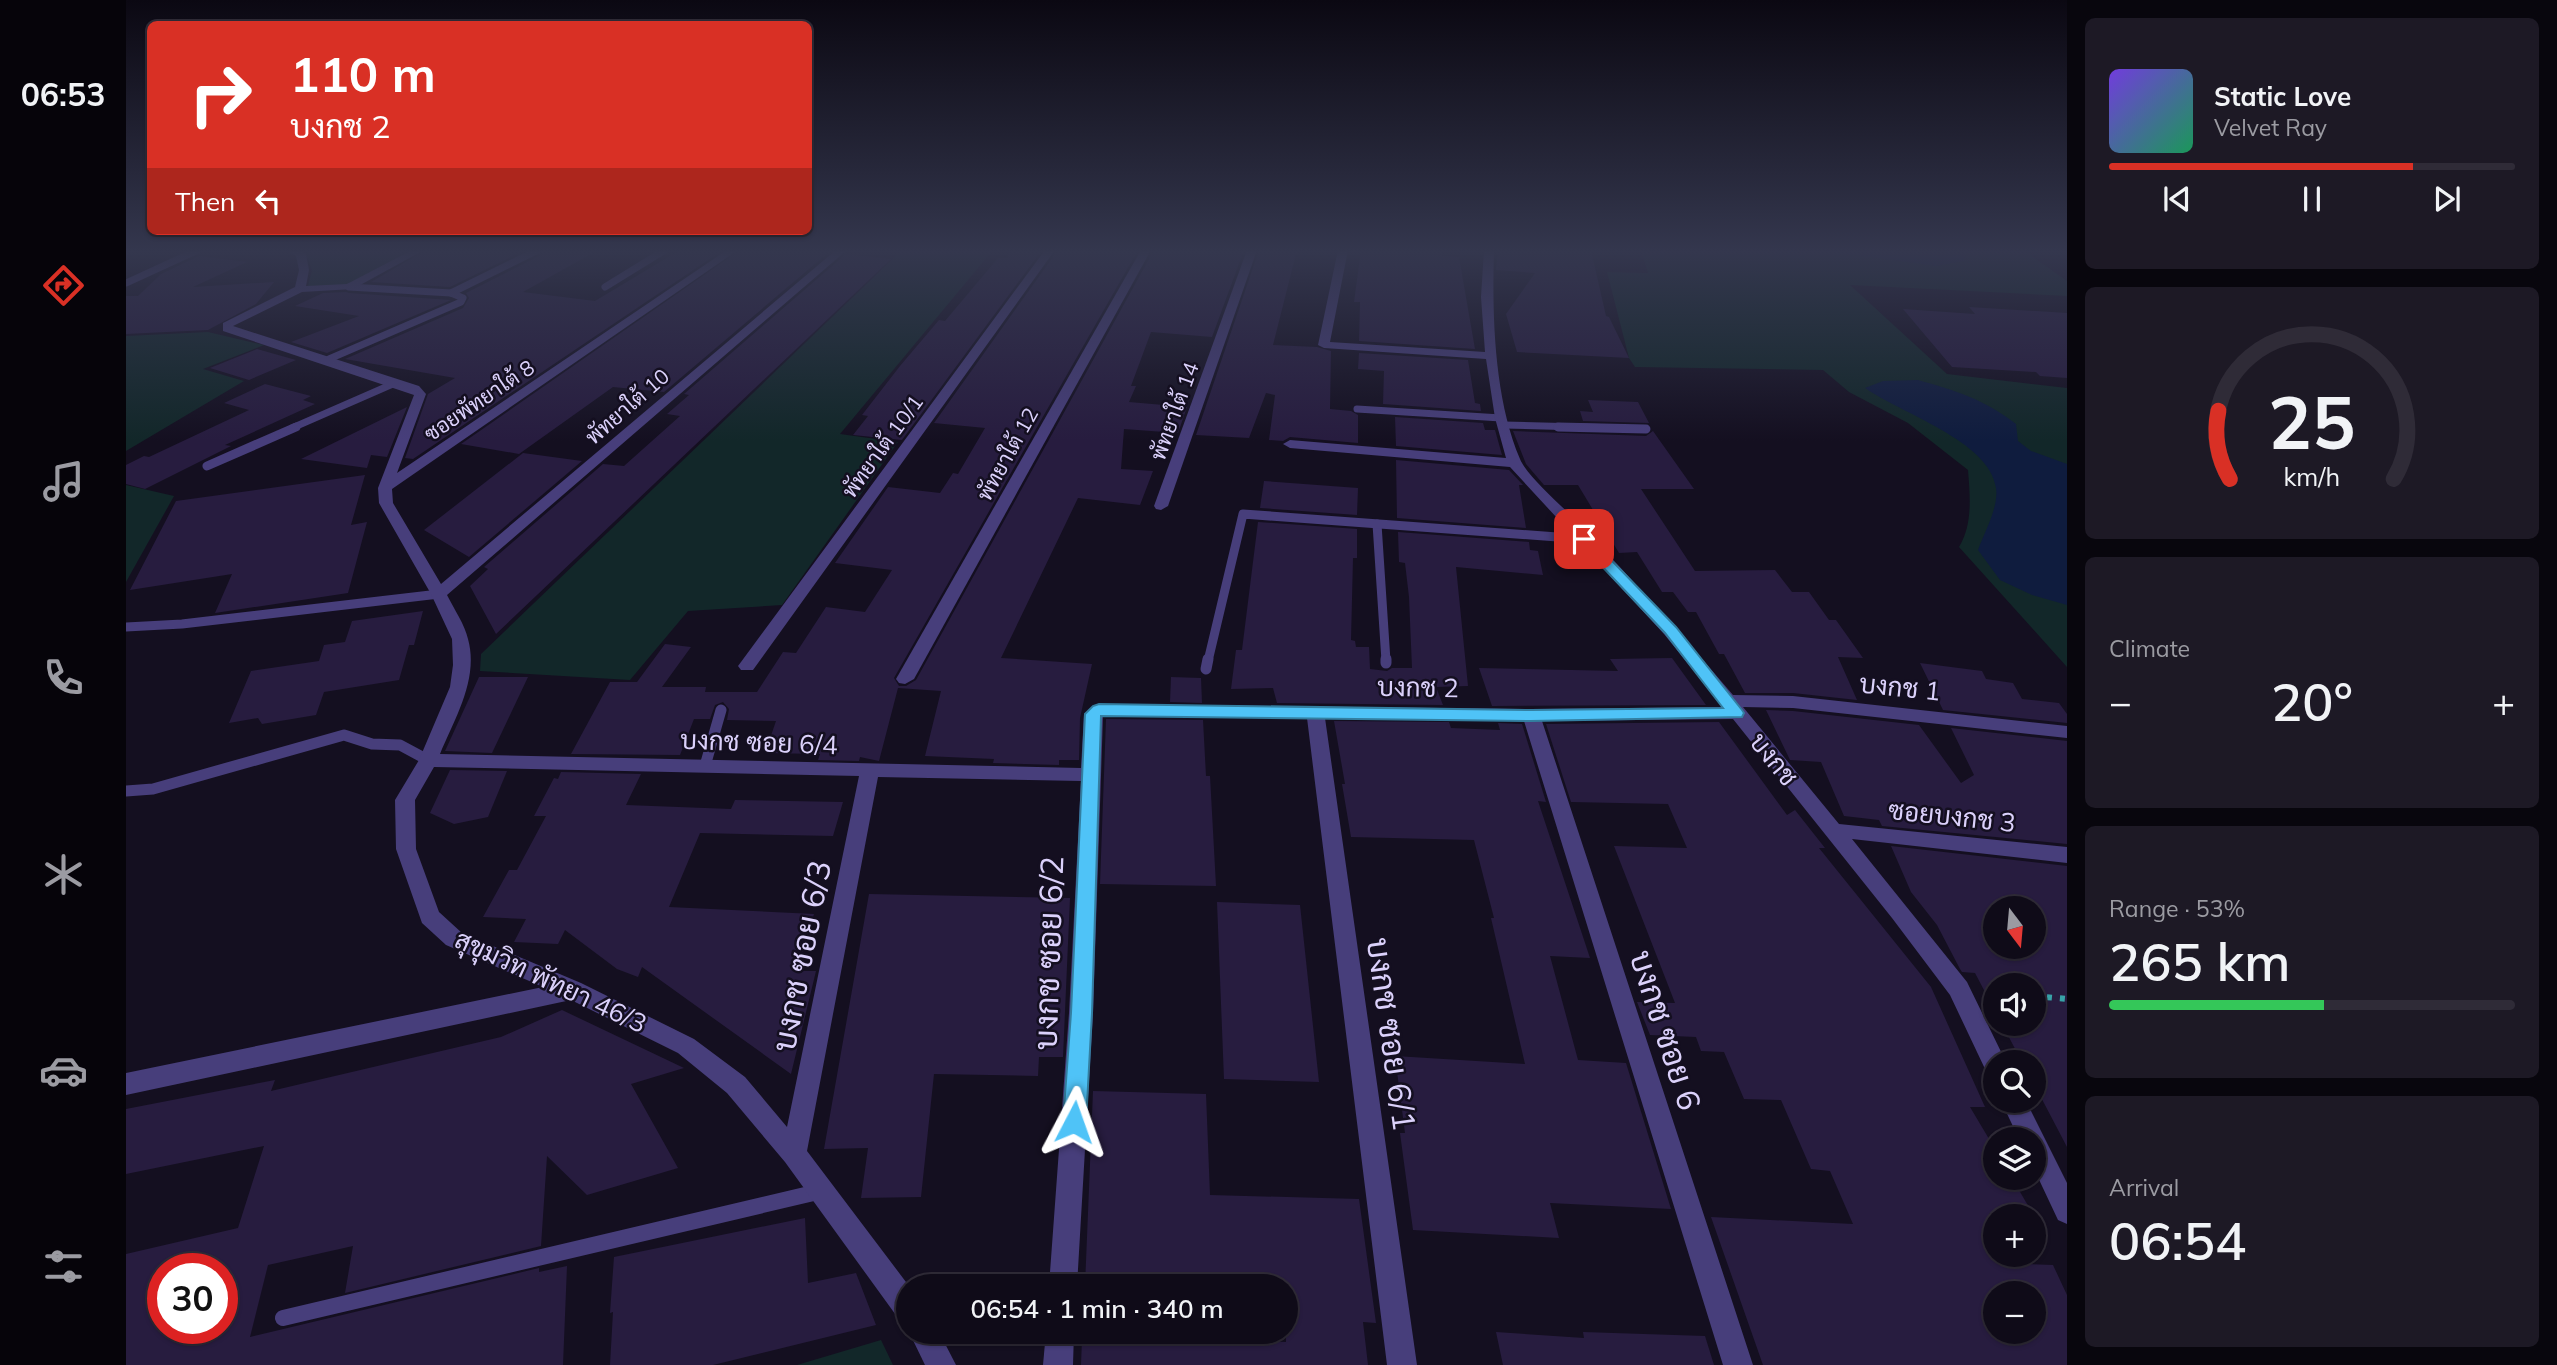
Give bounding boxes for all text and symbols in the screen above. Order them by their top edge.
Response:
text: 110 m [290,43,436,104]
icon: right [175,49,266,140]
text: 06:53 [21,74,105,114]
text: Static Love [2214,80,2351,113]
text: บงกช 2 [290,106,391,146]
text: Velvet Ray [2214,113,2327,142]
icon: previous [2158,180,2196,218]
icon: pause [2293,180,2331,218]
icon: next [2428,180,2466,218]
icon: left [249,182,287,220]
text: Then [175,185,235,218]
icon: directions [39,261,88,310]
street label: ซอยพัทยาใต้ 8 [419,354,539,446]
street label: พัทยาใต้ 14 [1144,358,1204,464]
street label: พัทยาใต้ 10 [580,363,674,449]
text: 25 [2268,377,2356,468]
street label: พัทยาใต้ 10/1 [836,389,928,503]
street label: พัทยาใต้ 12 [971,403,1043,505]
icon: music [39,457,88,506]
text: km/h [2284,461,2340,492]
pin [1554,509,1614,569]
icon: arrive [1565,520,1603,558]
text: Climate [2109,634,2190,663]
icon: phone [39,653,88,702]
street label: บงกช 1 [1858,666,1942,708]
text: 20° [2271,669,2353,734]
street label: บงกช 2 [1377,670,1459,704]
text: − [2109,678,2132,726]
text: + [2492,678,2515,726]
street label: บงกช ซอย 6/4 [680,723,838,761]
street label: บงกช [1743,726,1805,792]
street label: ซอยบงกช 3 [1887,793,2017,839]
icon: climate [39,850,88,899]
street label: บงกช ซอย 6/2 [1025,855,1071,1051]
street label: บงกช ซอย 6/3 [763,857,839,1055]
text: Range · 53% [2109,894,2245,923]
north arrow [1983,896,2046,959]
map controls [1983,896,2046,1344]
street label: สุขุมวิท พัทยา 46/3 [449,922,652,1042]
text: 265 km [2109,929,2290,994]
street label: บงกช ซอย 6/1 [1359,935,1425,1133]
street label: บงกช ซอย 6 [1621,945,1711,1115]
button: sound [1983,973,2046,1036]
icon: car [39,1046,88,1095]
button: search [1983,1050,2046,1113]
position arrow [1037,1085,1111,1159]
button: layers [1983,1127,2046,1190]
text: Arrival [2109,1173,2179,1202]
button: + [1983,1204,2046,1267]
text: 06:54 [2109,1208,2246,1273]
icon: filters [39,1242,88,1291]
speed limit sign: 30 [147,1253,238,1344]
button: − [1983,1281,2046,1344]
text: 06:54 · 1 min · 340 m [970,1292,1224,1325]

